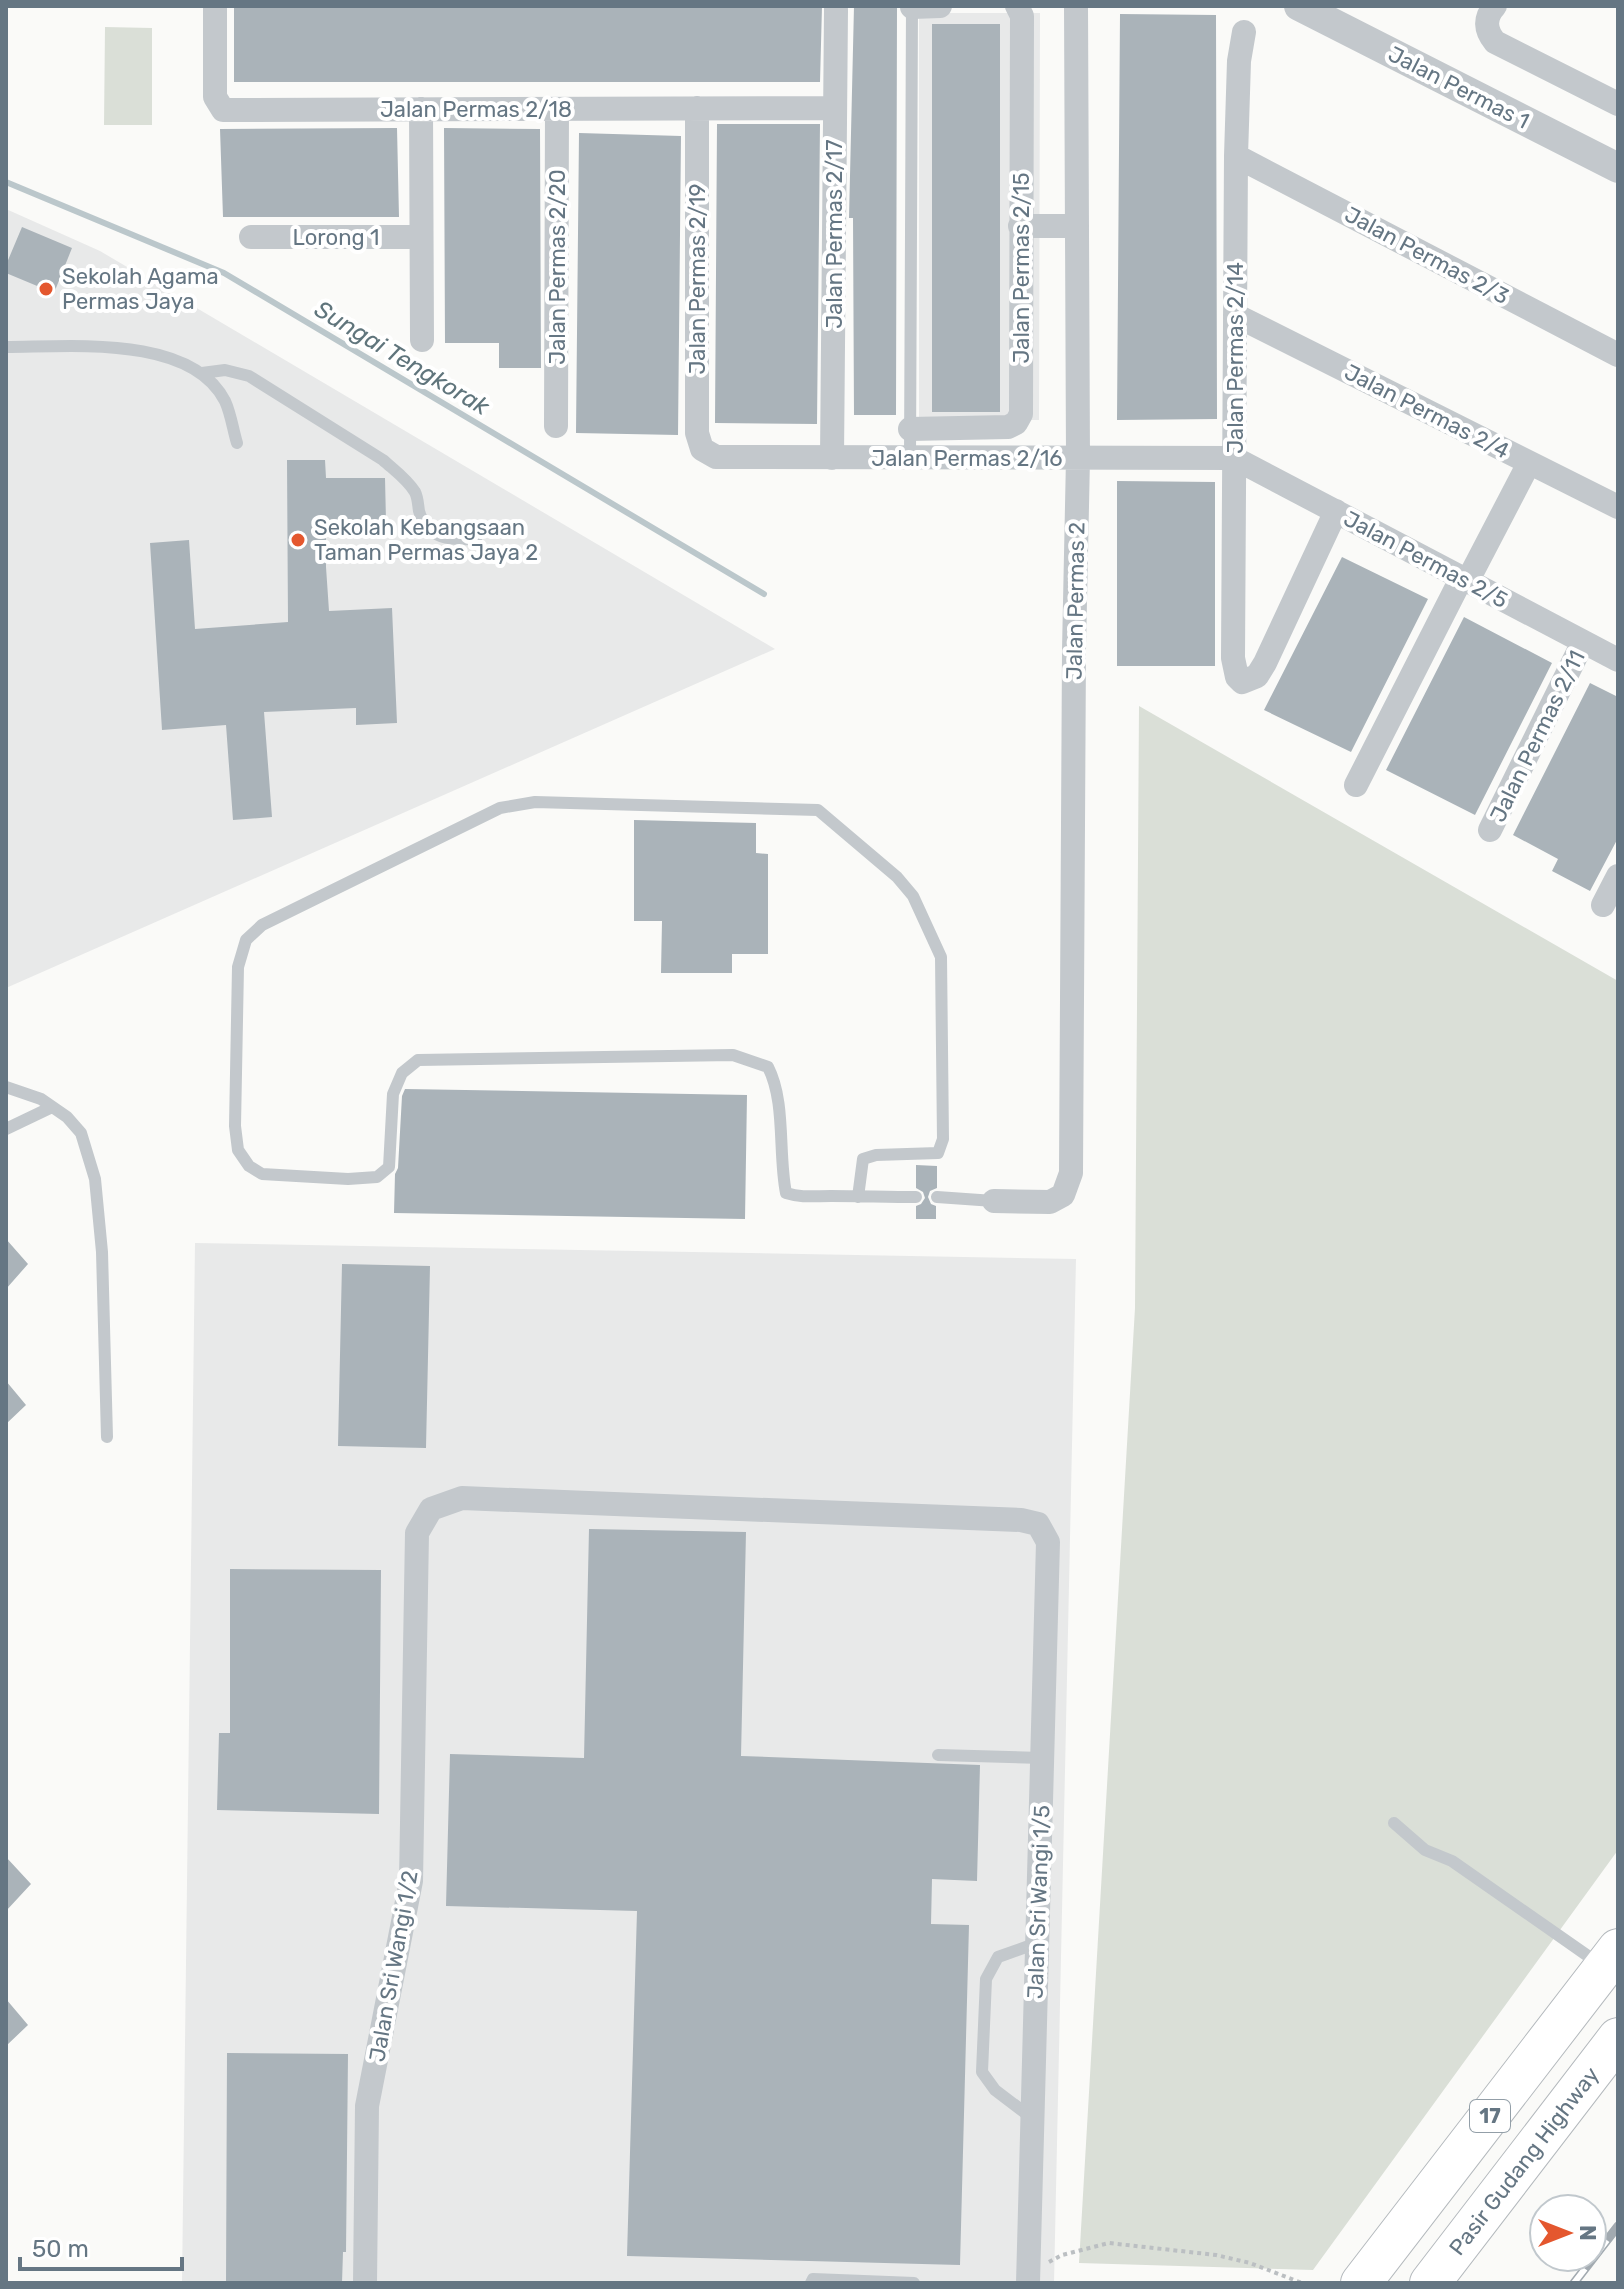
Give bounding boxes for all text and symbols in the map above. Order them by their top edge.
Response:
street label: Jalan Permas 1 [1384,40,1534,135]
street label: Jalan Permas 2/18 [380,96,572,123]
street label: Jalan Permas 2/17 [821,139,848,329]
street label: Jalan Permas 2/20 [544,169,571,365]
street label: Jalan Permas 2/15 [1008,172,1035,364]
street label: Jalan Permas 2/19 [684,183,711,375]
street label: Jalan Permas 2/3 [1340,201,1513,310]
street label: Lorong 1 [293,224,379,251]
street label: Jalan Permas 2/14 [1222,262,1249,454]
place label: Sekolah Agama Permas Jaya [62,263,219,315]
marker: Sekolah Agama Permas Jaya [37,280,55,298]
water label: Sungai Tengkorak [310,295,495,421]
street label: Jalan Permas 2/4 [1340,358,1514,465]
street label: Jalan Permas 2/16 [871,445,1063,472]
street label: Jalan Permas 2/5 [1339,505,1512,614]
place label: Sekolah Kebangsaan Taman Permas Jaya 2 [314,514,538,566]
street label: Jalan Permas 2 [1061,522,1090,680]
marker: Sekolah Kebangsaan Taman Permas Jaya 2 [289,531,307,549]
street label: Jalan Permas 2/11 [1484,646,1591,826]
street label: Jalan Sri Wangi 1/5 [1022,1805,1055,1999]
street label: Jalan Sri Wangi 1/2 [363,1868,424,2064]
street label: Pasir Gudang Highway [1443,2062,1605,2261]
road number: 17 [1470,2100,1510,2132]
north arrow [1528,2193,1608,2273]
scale bar [20,2221,182,2271]
text: N [1574,2225,1601,2241]
text: 50 m [32,2235,89,2263]

